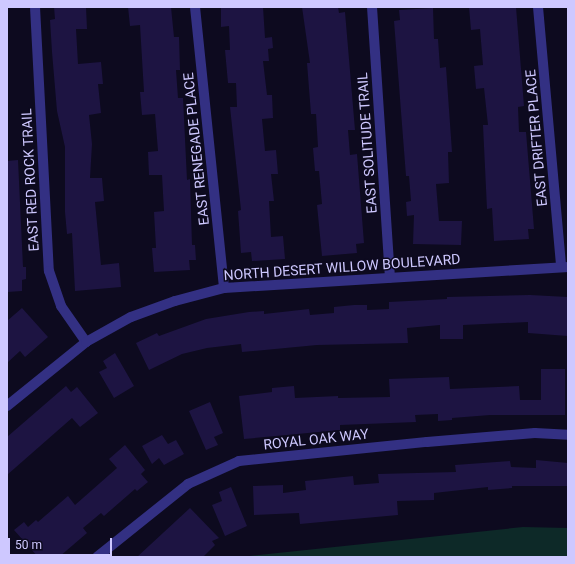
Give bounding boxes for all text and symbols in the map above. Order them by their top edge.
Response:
street label: EAST DRIFTER PLACE [522,69,550,207]
street label: EAST RENEGADE PLACE [180,72,212,226]
street label: EAST SOLITUDE TRAIL [354,72,380,214]
street label: EAST RED ROCK TRAIL [18,108,42,252]
street label: NORTH DESERT WILLOW BOULEVARD [223,250,461,284]
street label: ROYAL OAK WAY [263,425,369,453]
scale bar [10,530,114,556]
text: 50 m [15,538,42,552]

